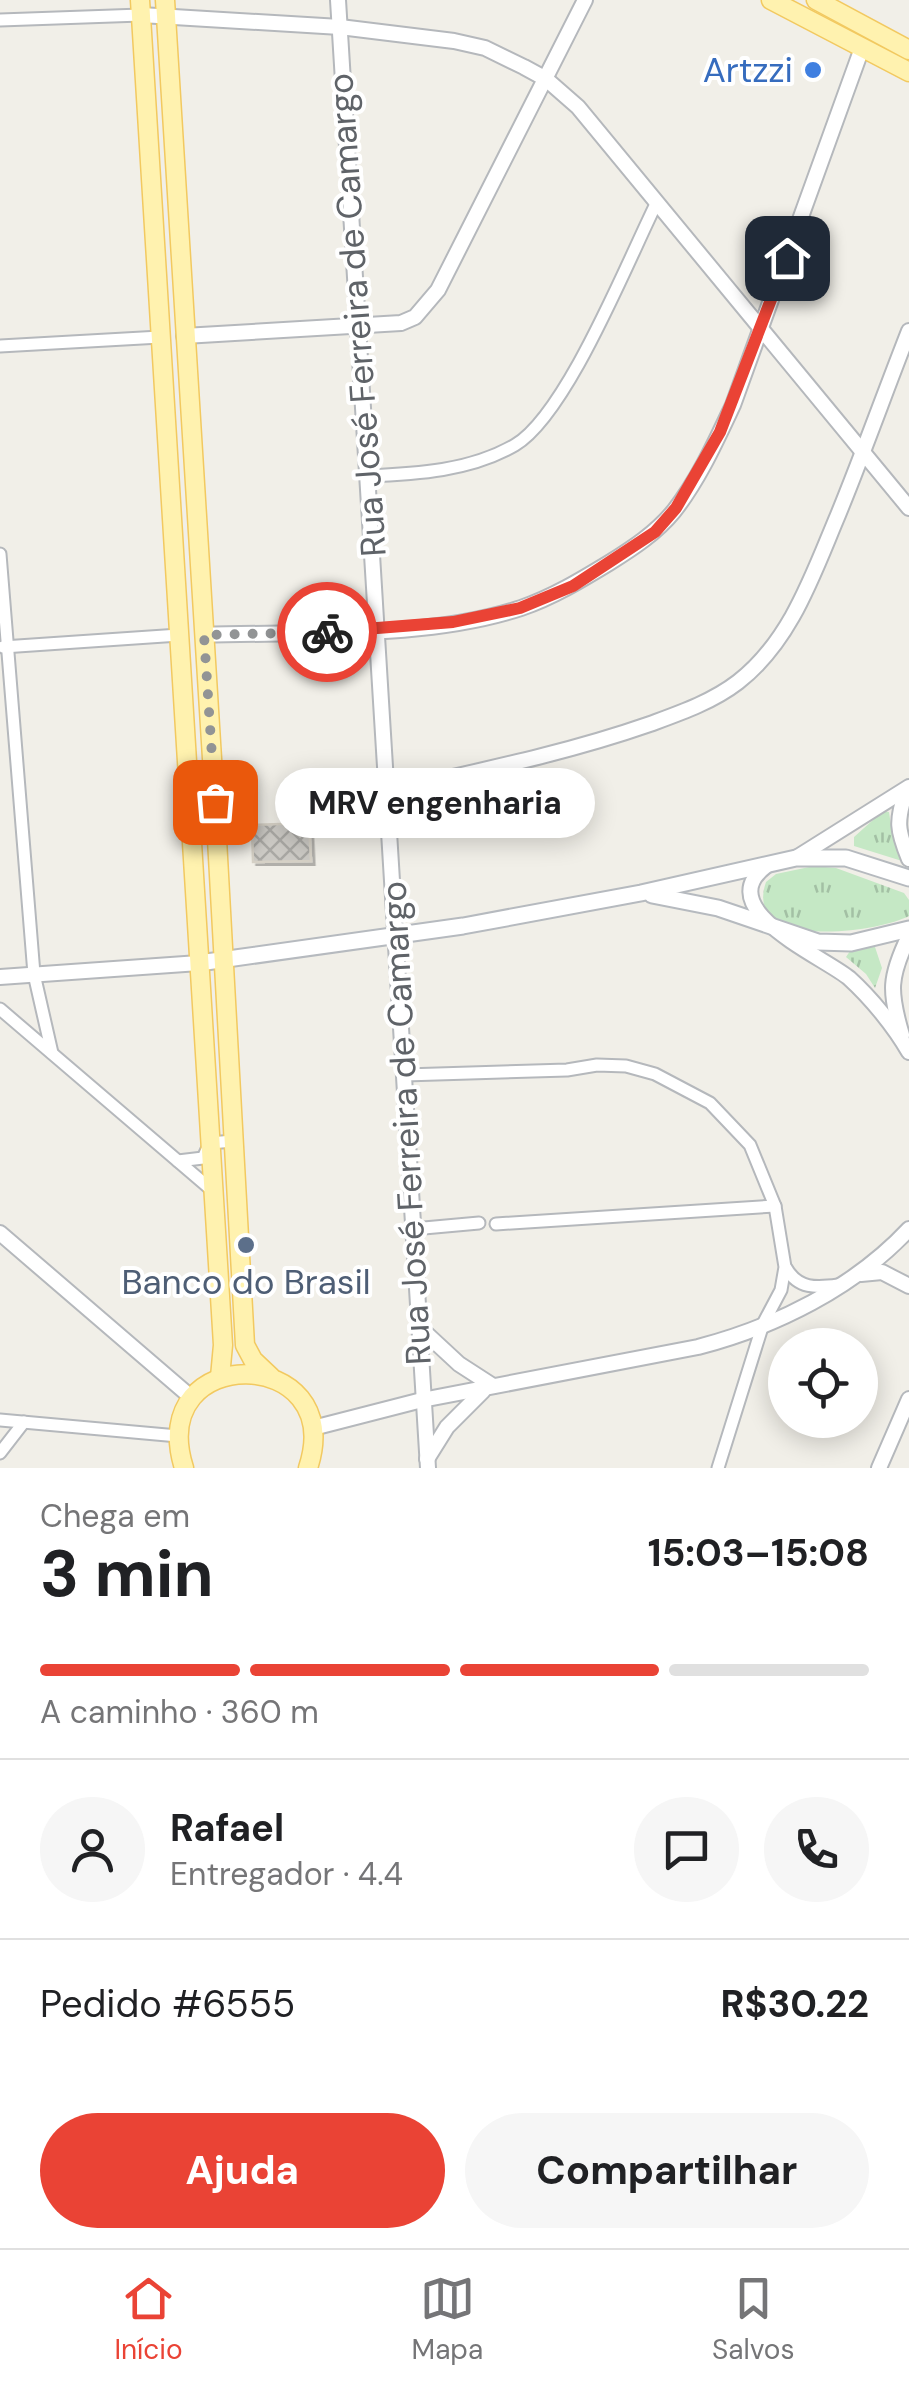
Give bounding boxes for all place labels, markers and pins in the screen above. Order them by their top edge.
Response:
place label: Artzzi [703,47,793,93]
marker: Artzzi [802,59,824,81]
pin [745,216,830,301]
pin [173,760,258,845]
callout: MRV engenharia [275,767,595,837]
marker: Banco do Brasil [235,1234,257,1256]
place label: Banco do Brasil [121,1259,371,1305]

